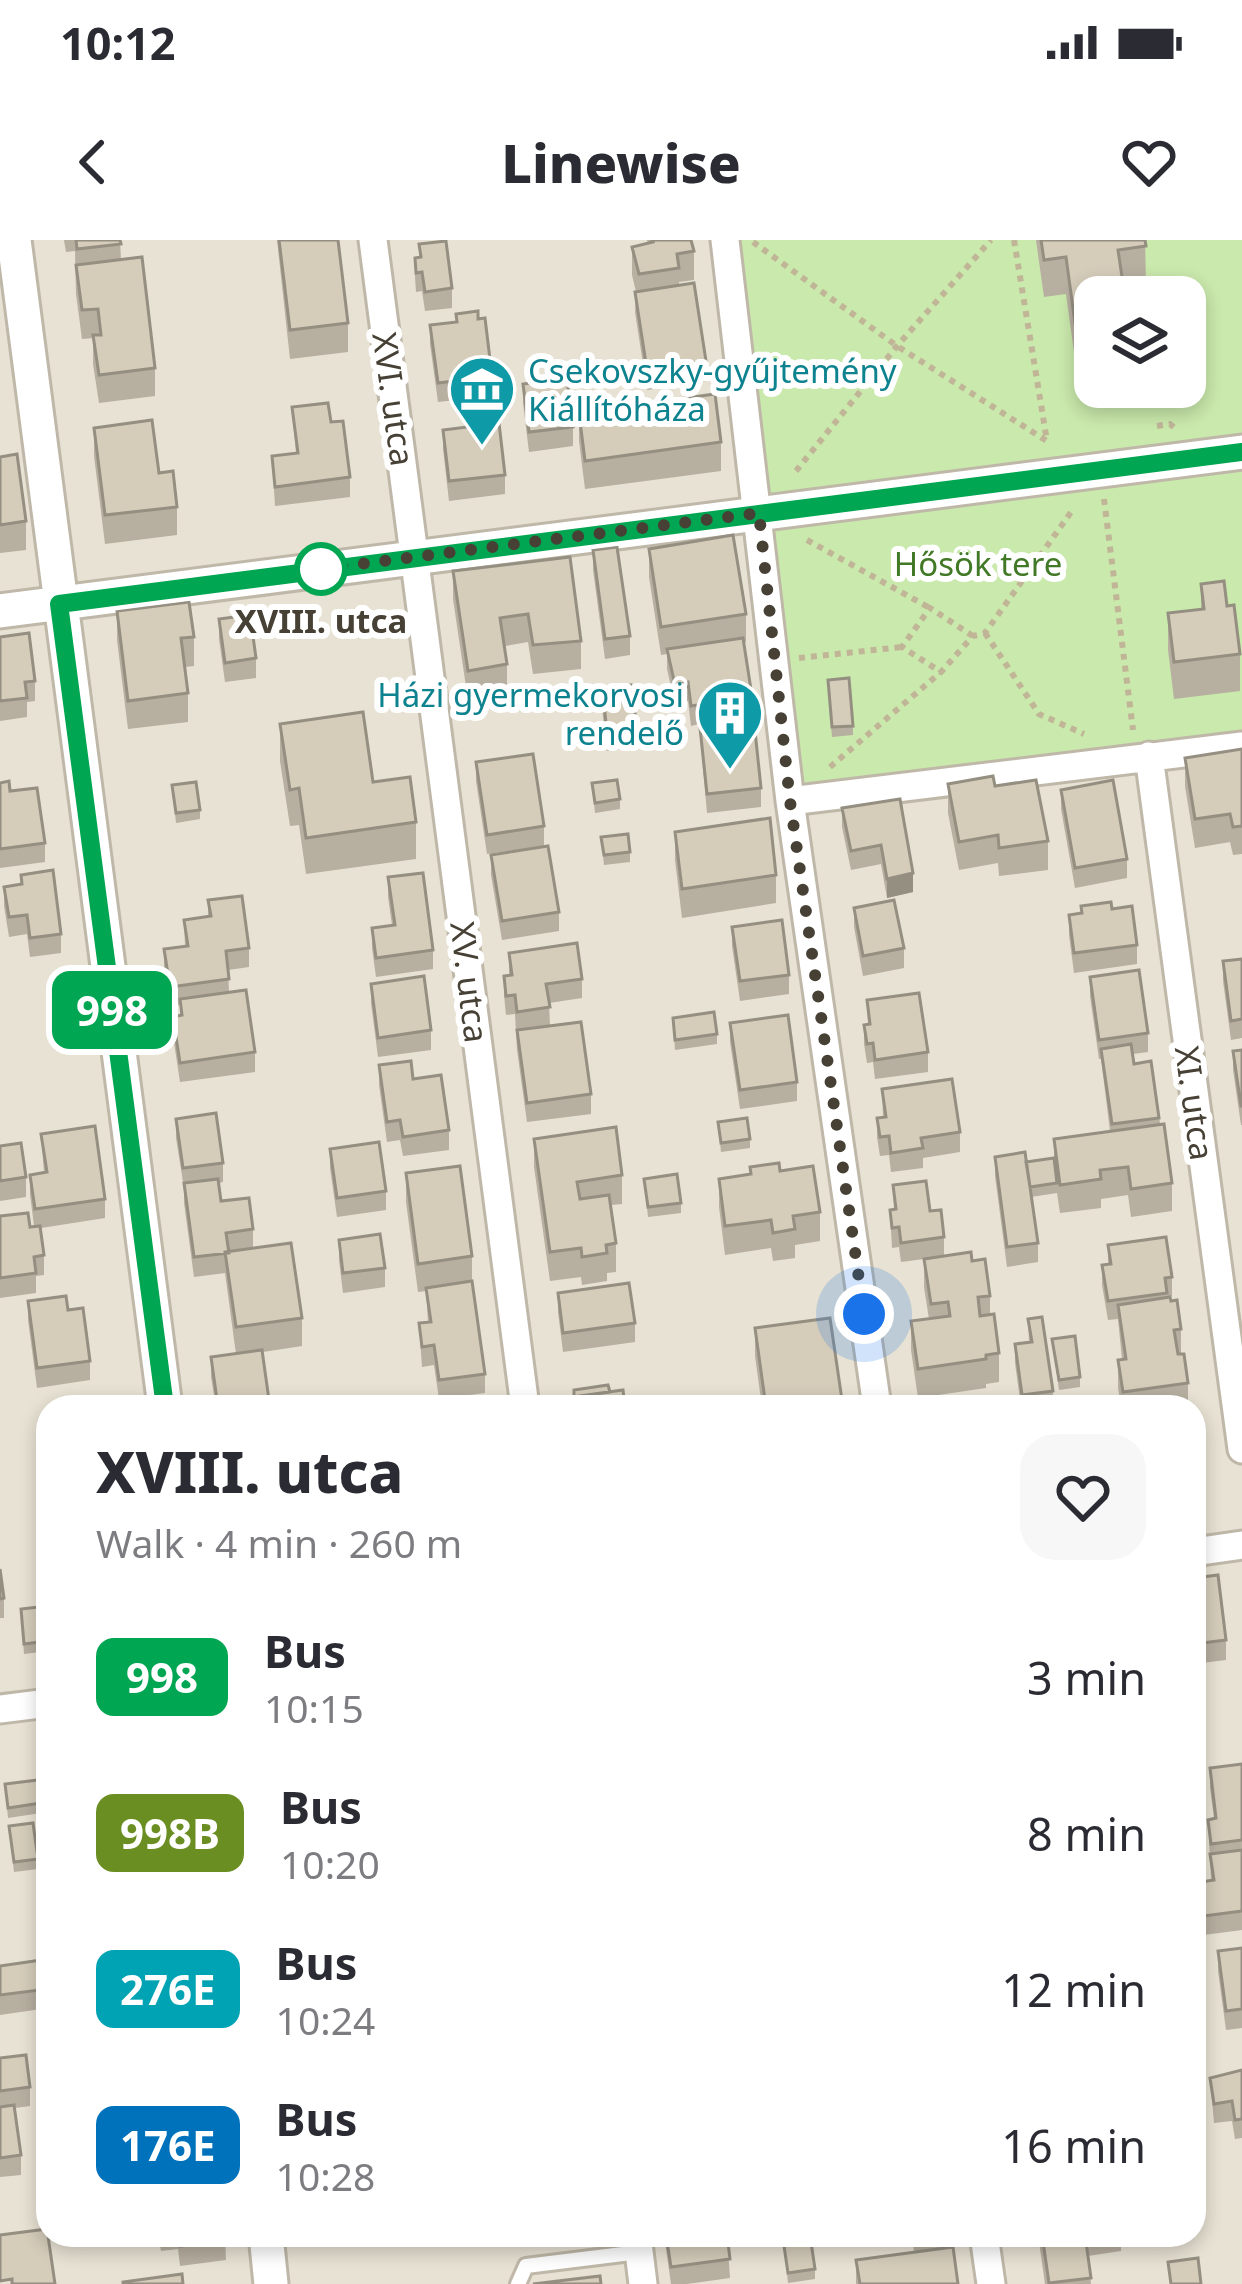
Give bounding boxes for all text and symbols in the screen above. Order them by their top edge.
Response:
text: 10:12 [60,12,176,73]
text: Linewise [501,125,741,199]
icon: back [60,129,126,195]
icon: heart [1116,129,1182,195]
map controls [1074,276,1206,408]
button: layers [1074,276,1206,408]
street label: XVI. utca [362,329,426,469]
place label: Csekovszky-gyűjtemény Kiállítóháza [528,348,897,431]
museum icon: Csekovszky-gyűjtemény Kiállítóháza [447,354,517,448]
park label: Hősök tere [894,541,1062,586]
marker: XVIII. utca [296,544,346,594]
place label: XVIII. utca [235,598,407,643]
place label: Házi gyermekorvosi rendelő [377,672,684,755]
building icon: Házi gyermekorvosi rendelő [695,678,765,772]
street label: XV. utca [440,919,500,1045]
line badge: 998 [43,971,181,1049]
text: 998 [76,981,148,1038]
street label: XI. utca [1165,1043,1225,1163]
your location [834,1284,894,1344]
text: XVIII. utca [96,1432,403,1510]
button: heart [1020,1434,1146,1560]
text: Walk · 4 min · 260 m [96,1516,462,1569]
text: Bus [264,1620,346,1681]
text: 3 min [1027,1647,1146,1708]
text: 998 [126,1648,198,1705]
text: 10:15 [264,1681,364,1734]
text: Bus [280,1776,362,1837]
text: 8 min [1027,1803,1146,1864]
text: 998B [120,1804,220,1861]
text: 10:20 [280,1837,380,1890]
text: Bus [276,1932,357,1993]
text: 12 min [1001,1959,1146,2020]
text: 276E [120,1960,216,2017]
text: 10:24 [276,1993,375,2046]
text: Bus [276,2088,357,2149]
text: 16 min [1001,2115,1146,2176]
text: 176E [120,2116,216,2173]
text: 10:28 [276,2149,375,2202]

